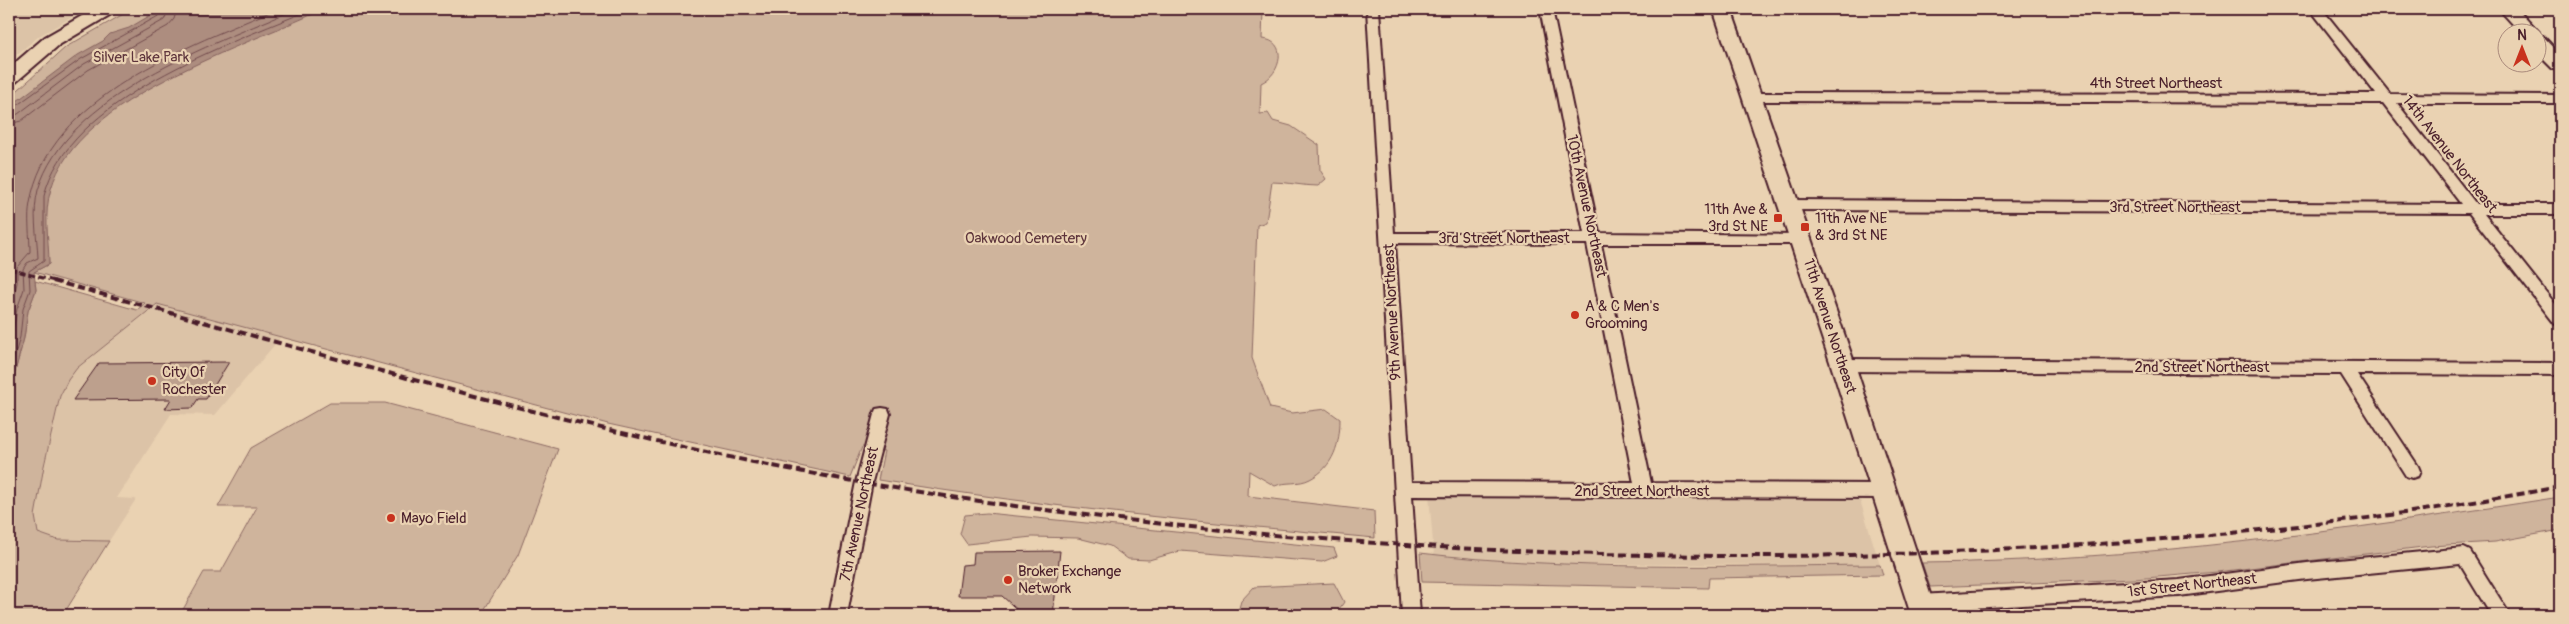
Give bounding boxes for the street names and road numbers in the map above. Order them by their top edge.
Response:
street label: 4th Street Northeast [2090,74,2223,93]
street label: 14th Avenue Northeast [2398,92,2502,218]
street label: 10th Avenue Northeast [1562,133,1611,280]
street label: 3rd Street Northeast [2109,198,2242,217]
street label: 3rd Street Northeast [1438,229,1571,248]
street label: 9th Avenue Northeast [1379,242,1406,381]
street label: 11th Avenue Northeast [1799,256,1861,397]
street label: 2nd Street Northeast [2134,358,2271,377]
street label: 7th Avenue Northeast [836,444,883,583]
street label: 2nd Street Northeast [1574,482,1711,501]
street label: 1st Street Northeast [2127,569,2258,602]

